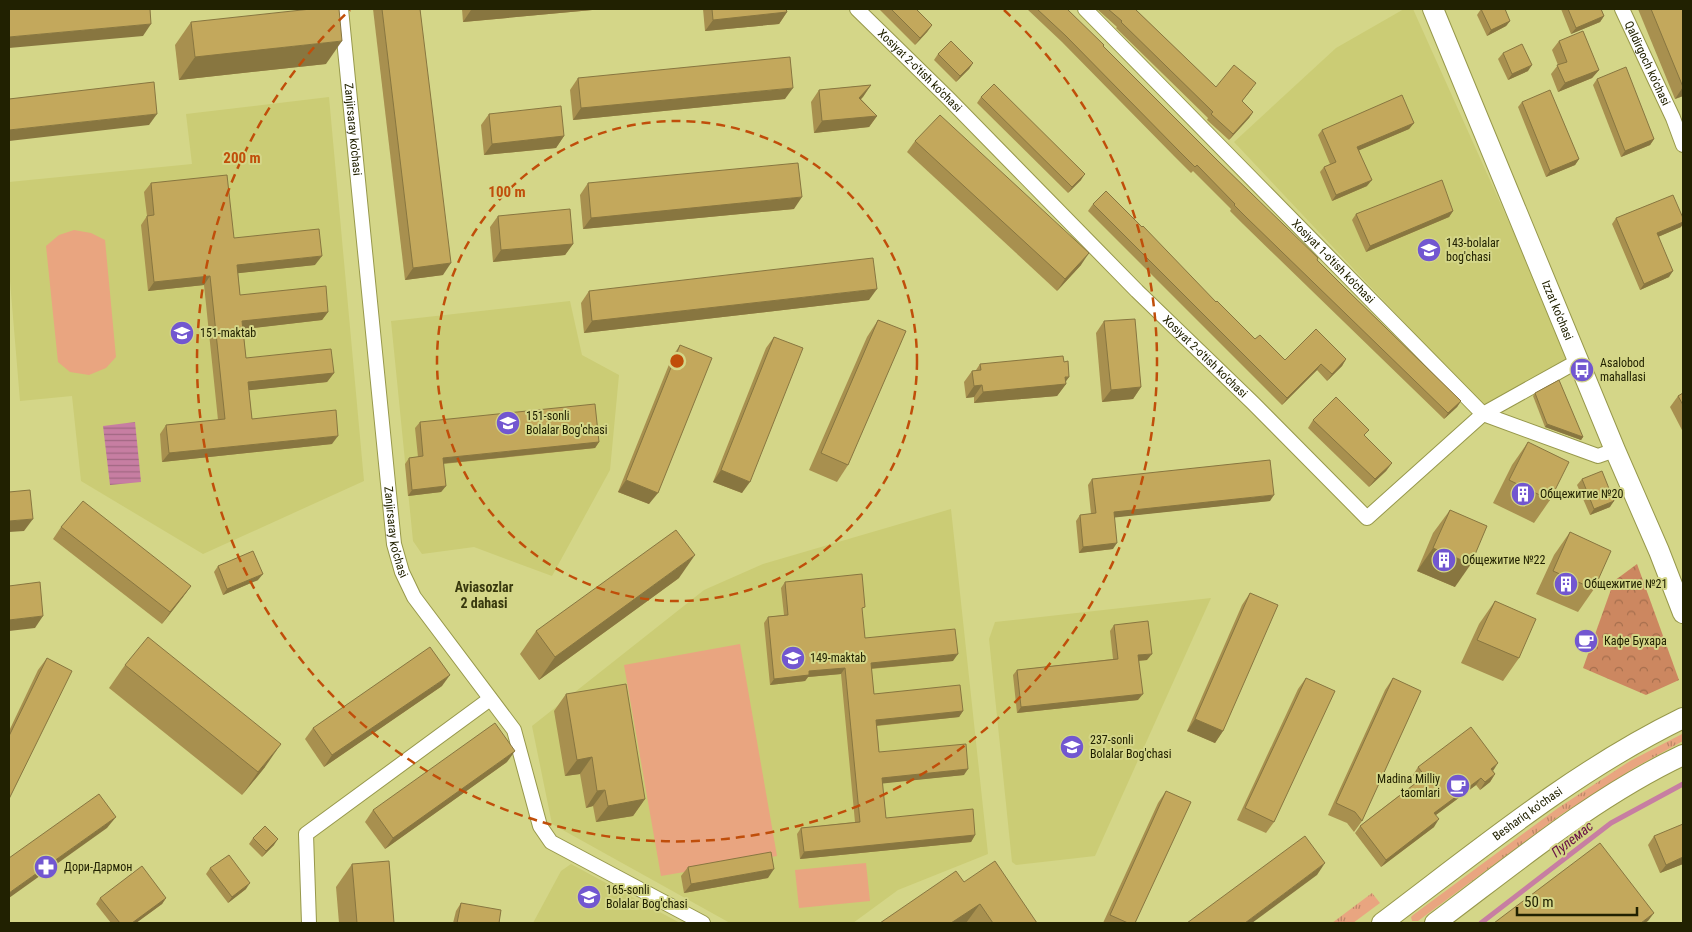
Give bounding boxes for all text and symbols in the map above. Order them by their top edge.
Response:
street label: Qaldirgoch ko'chasi [1622,19,1673,108]
street label: Xosiyat 2-o'tish ko'chasi [875,26,965,115]
street label: Zanjirsaray ko'chasi [341,83,364,176]
text: 200 m [223,149,261,167]
text: 100 m [488,183,526,201]
street label: Xosiyat 1-o'tish ko'chasi [1289,217,1377,306]
place label: 143-bolalar bog'chasi [1446,236,1500,264]
school or university icon: 143-bolalar bog'chasi [1416,237,1442,263]
street label: Izzat ko'chasi [1539,278,1576,342]
street label: Xosiyat 2-o'tish ko'chasi [1160,313,1250,401]
school or university icon: 151-maktab [169,320,195,346]
place label: 151-maktab [200,326,256,340]
centre of rings [668,352,686,370]
place label: Asalobod mahallasi [1600,356,1646,384]
bus stop icon: Asalobod mahallasi [1569,357,1595,383]
place label: 151-sonli Bolalar Bog'chasi [526,409,608,437]
school or university icon: 151-sonli Bolalar Bog'chasi [495,410,521,436]
building icon: Общежитие №20 [1510,481,1536,507]
street label: Zanjirsaray ko'chasi [381,486,411,580]
place label: Общежитие №20 [1540,487,1624,501]
building icon: Общежитие №22 [1431,547,1457,573]
place label: Общежитие №22 [1462,553,1546,567]
building icon: Общежитие №21 [1553,571,1579,597]
place label: Общежитие №21 [1584,577,1667,591]
district label: Aviasozlar 2 dahasi [455,579,514,611]
cafe icon: Кафе Бухара [1573,628,1599,654]
place label: Кафе Бухара [1604,634,1667,648]
school or university icon: 149-maktab [780,645,806,671]
place label: 149-maktab [810,651,866,665]
place label: 237-sonli Bolalar Bog'chasi [1090,733,1172,761]
school or university icon: 237-sonli Bolalar Bog'chasi [1059,734,1085,760]
place label: Madina Milliy taomlari [1377,772,1440,800]
cafe icon: Madina Milliy taomlari [1445,773,1471,799]
street label: Beshariq ko'chasi [1490,784,1565,843]
water label: Пулемас [1548,818,1596,860]
pharmacy icon: Дори-Дармон [33,854,59,880]
place label: Дори-Дармон [64,860,132,874]
place label: 165-sonli Bolalar Bog'chasi [606,883,688,911]
school or university icon: 165-sonli Bolalar Bog'chasi [576,884,602,910]
scale bar [1517,884,1637,916]
text: 50 m [1524,893,1554,911]

